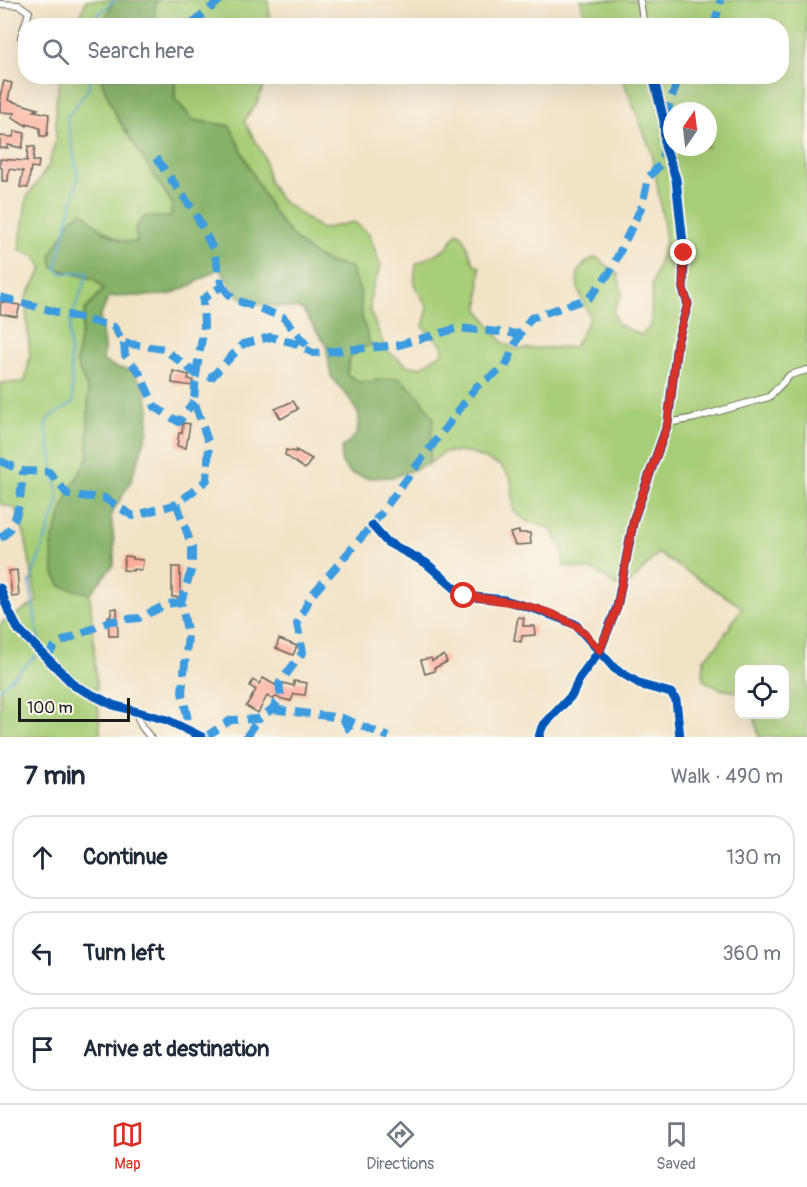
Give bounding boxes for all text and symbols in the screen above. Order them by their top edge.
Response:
search box [18,18,789,84]
icon: search [39,35,72,68]
text: Search here [87,37,194,65]
north arrow [663,102,717,156]
route end [670,239,696,265]
route start [450,582,476,608]
map controls [735,665,789,719]
button: locate [735,665,789,719]
scale bar [18,695,130,722]
text: 100 m [27,698,73,718]
text: 7 min [24,760,86,792]
text: Walk · 490 m [671,764,783,789]
icon: ahead [26,841,59,874]
text: Continue [83,843,167,871]
text: 130 m [726,845,781,870]
icon: left [26,937,59,970]
text: Turn left [83,939,165,967]
text: 360 m [722,941,781,966]
icon: arrive [26,1033,59,1066]
text: Arrive at destination [83,1035,269,1063]
tab: Map [111,1118,144,1174]
tab: Directions [366,1118,434,1174]
tab: Saved [656,1118,696,1174]

